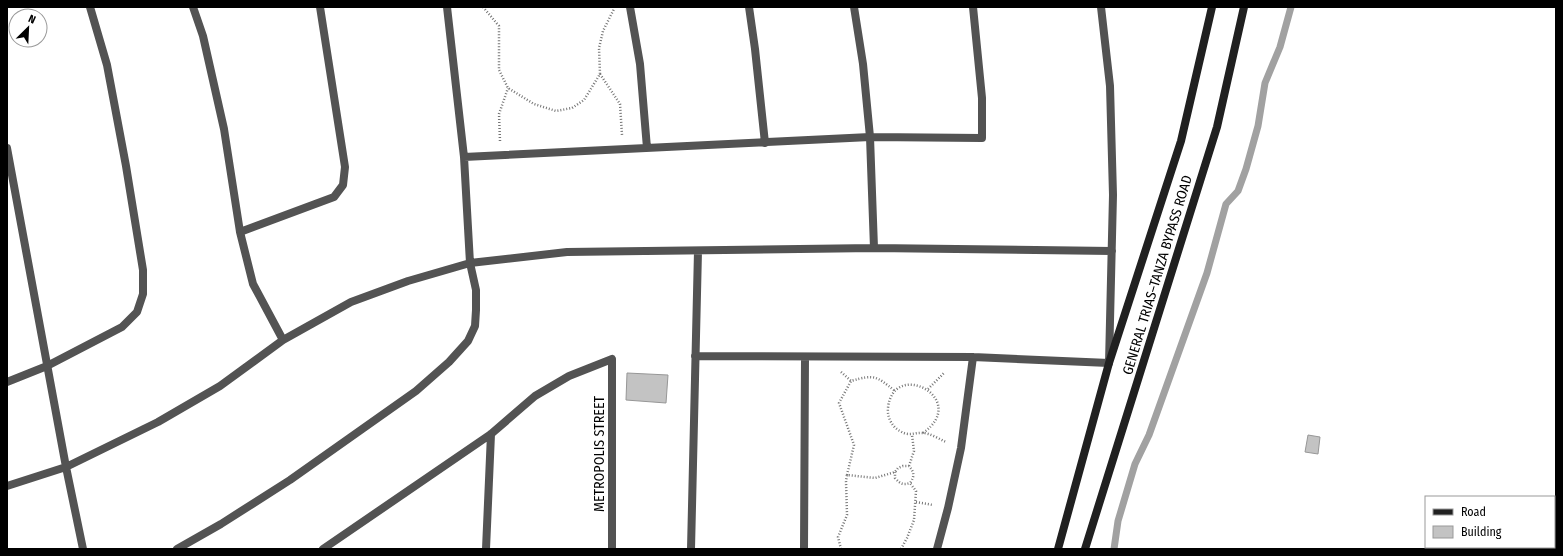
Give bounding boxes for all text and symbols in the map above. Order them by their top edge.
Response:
north arrow [8,8,48,48]
text: N [26,12,38,27]
street label: GENERAL TRIAS–TANZA BYPASS ROAD [1119,173,1196,377]
street label: METROPOLIS STREET [591,396,608,512]
legend [1425,496,1555,548]
text: Road [1461,505,1486,519]
text: Building [1461,525,1502,539]

